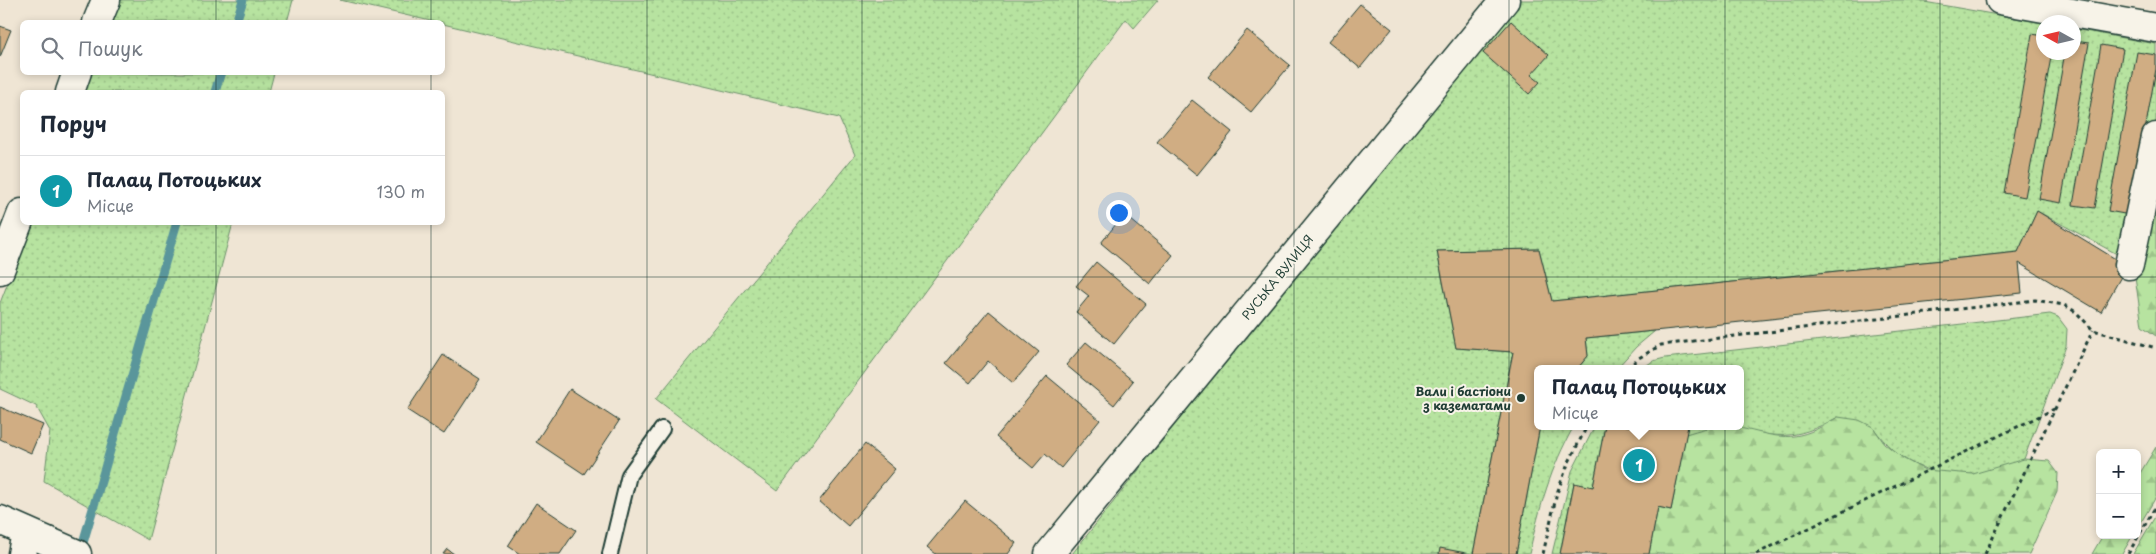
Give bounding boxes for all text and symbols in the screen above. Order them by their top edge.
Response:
north arrow [2036,15,2081,60]
search box [20,20,445,75]
icon: search [38,34,66,62]
text: Пошук [78,34,143,62]
text: Поруч [40,107,107,139]
text: Палац Потоцьких [87,165,262,193]
text: 1 [52,179,60,203]
text: 130 m [377,179,425,203]
text: Місце [87,193,134,217]
your location [1106,200,1132,226]
street label: РУСЬКА ВУЛИЦЯ [1237,231,1317,323]
popup [1534,365,1744,430]
text: Палац Потоцьких [1552,372,1726,400]
place label: Вали і бастіони з казематами [1415,382,1511,414]
marker: Вали і бастіони з казематами [1515,392,1527,404]
text: Місце [1552,400,1598,424]
pin: 1 [1623,446,1655,484]
map controls [2096,449,2141,539]
button: + [2096,449,2141,494]
button: − [2096,494,2141,539]

